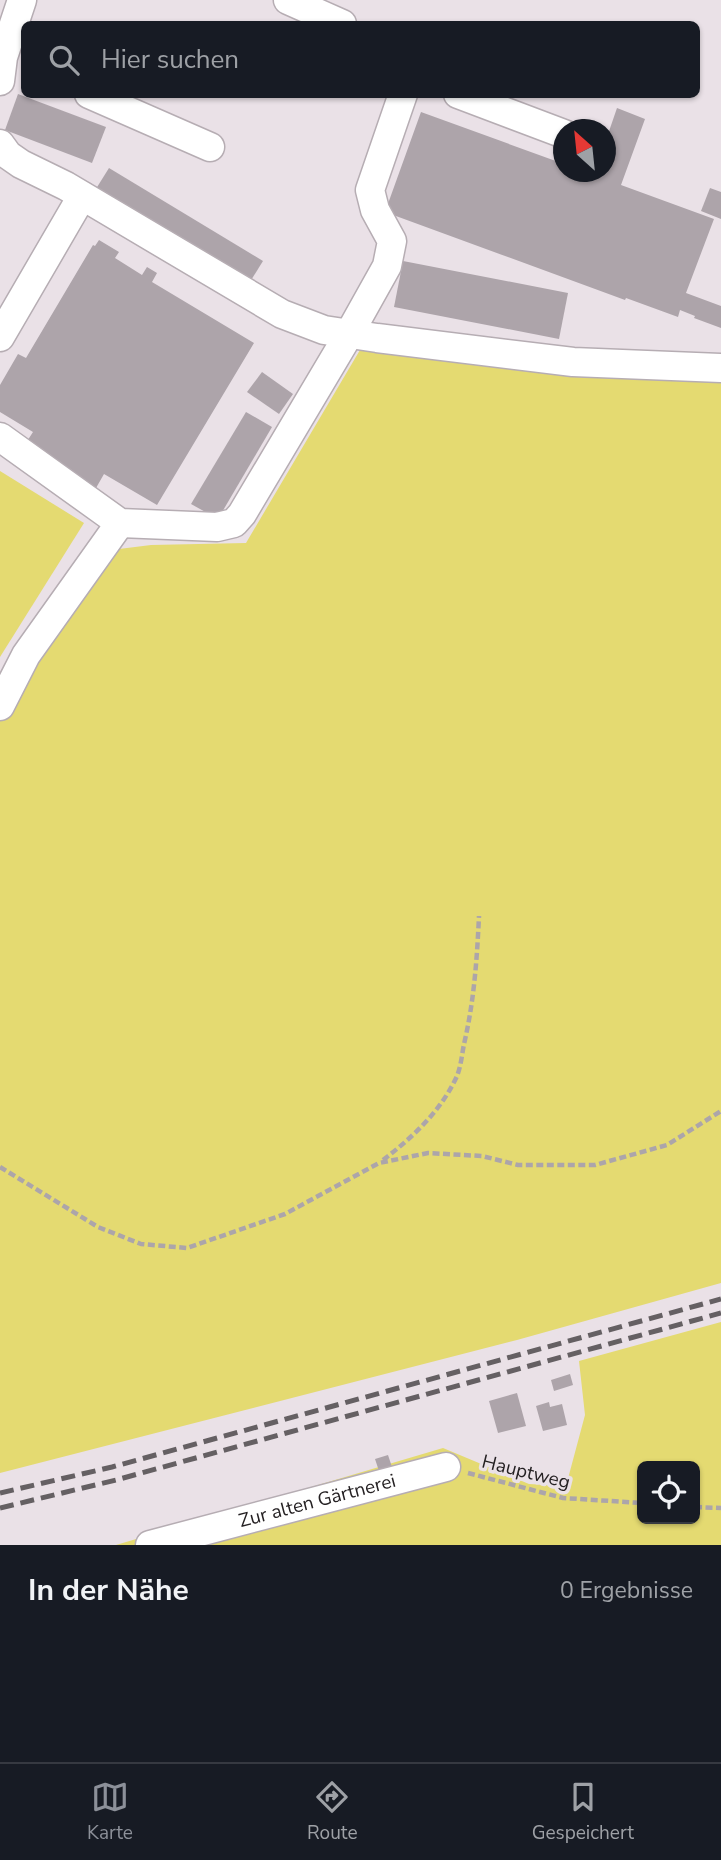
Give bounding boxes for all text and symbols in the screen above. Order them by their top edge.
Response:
search box [21,21,700,98]
icon: search [45,41,83,79]
text: Hier suchen [101,42,239,77]
north arrow [553,119,616,182]
street label: Hauptweg [479,1448,573,1496]
map controls [637,1461,700,1524]
button: locate [637,1461,700,1524]
street label: Zur alten Gärtnerei [236,1468,399,1534]
text: In der Nähe [28,1570,189,1611]
text: 0 Ergebnisse [560,1575,693,1606]
tab: Karte [87,1778,133,1846]
tab: Route [307,1778,358,1846]
tab: Gespeichert [532,1778,634,1846]

